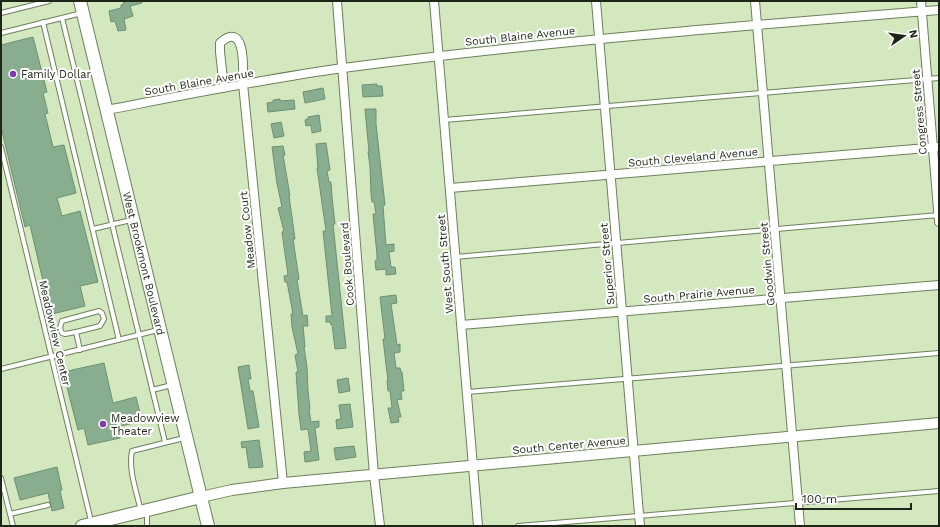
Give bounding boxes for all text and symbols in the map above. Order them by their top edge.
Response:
north arrow [884,16,924,56]
street label: South Blaine Avenue [464,24,576,49]
text: N [906,28,921,39]
street label: South Blaine Avenue [143,66,255,99]
place label: Family Dollar [21,68,92,81]
street label: Congress Street [909,68,930,155]
marker: Family Dollar [8,69,18,79]
street label: South Cleveland Avenue [628,145,759,170]
street label: West Brookmont Boulevard [120,190,167,336]
street label: Meadow Court [237,190,258,269]
street label: West South Street [435,213,456,314]
street label: Goodwin Street [757,221,778,306]
street label: Cook Boulevard [338,222,357,306]
street label: Superior Street [597,222,618,305]
street label: Meadowview Center [36,279,73,388]
street label: South Prairie Avenue [643,283,755,306]
place label: Meadowview Theater [111,412,179,438]
marker: Meadowview Theater [98,419,108,429]
street label: South Center Avenue [512,434,626,457]
scale bar [796,485,911,511]
text: 100 m [802,492,837,506]

